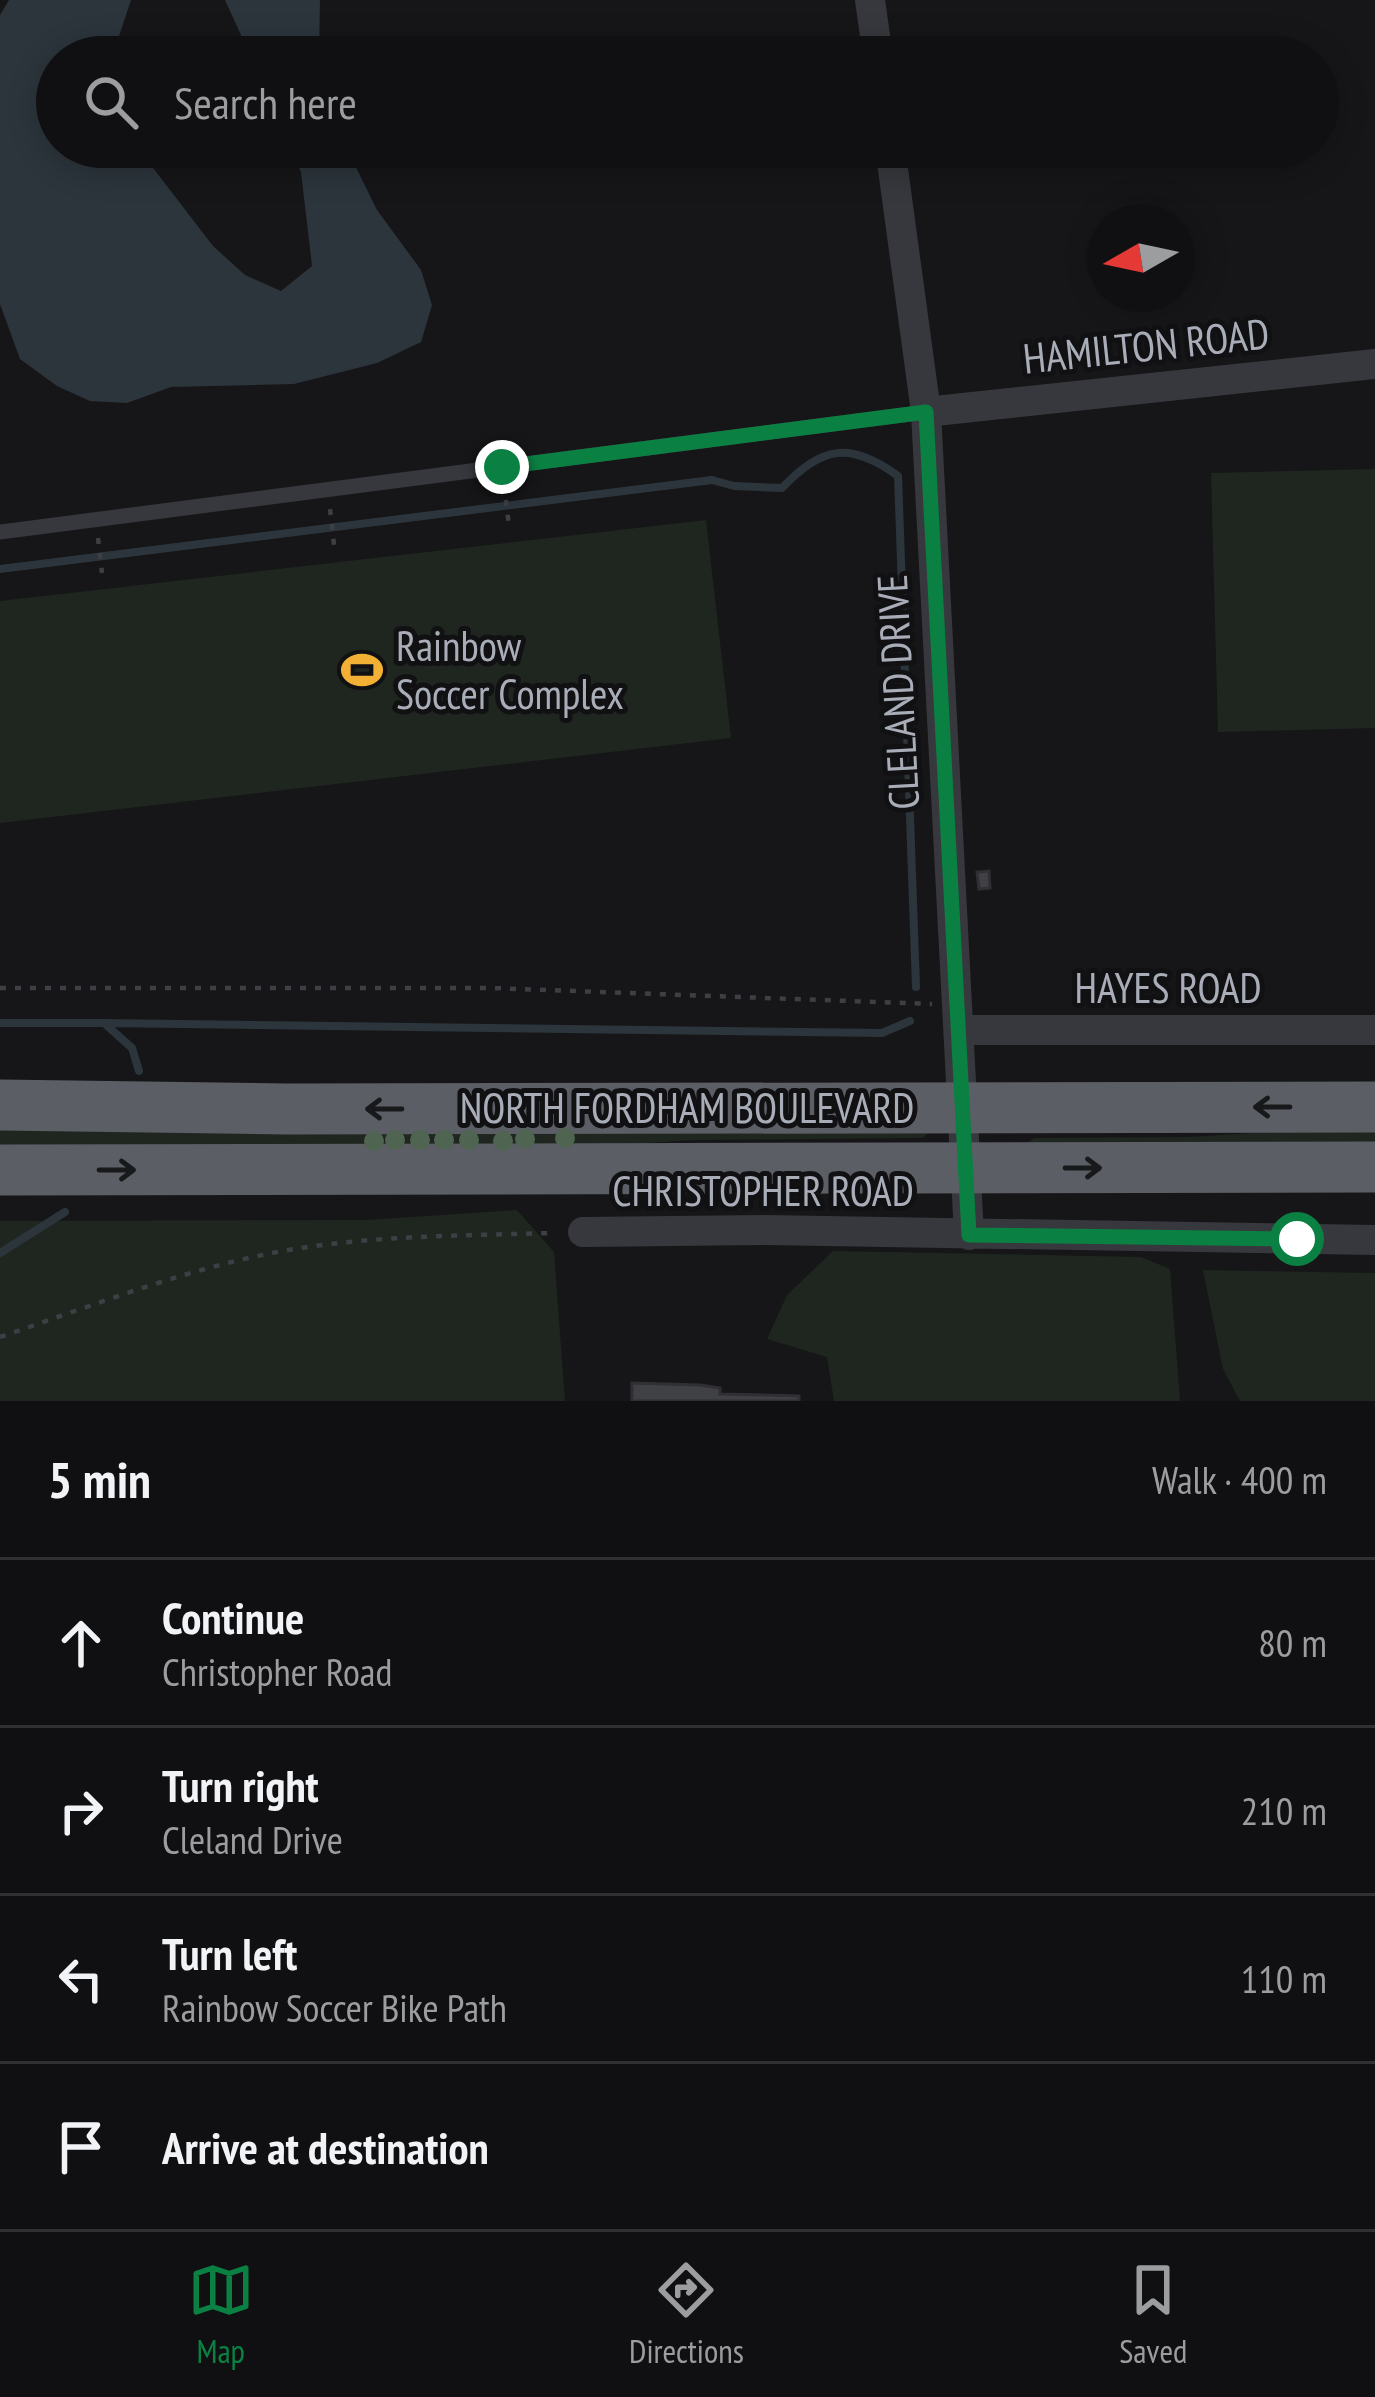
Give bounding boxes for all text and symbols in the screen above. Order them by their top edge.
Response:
search box [36,36,1339,168]
icon: search [78,69,144,135]
text: Search here [174,73,357,131]
north arrow [1087,204,1195,312]
street label: HAMILTON ROAD [1020,305,1272,386]
route end [475,440,529,494]
street label: CLELAND DRIVE [864,573,931,811]
place label: Rainbow Soccer Complex [396,618,624,721]
sports icon: Rainbow Soccer Complex [339,647,385,693]
street label: HAYES ROAD [1074,960,1262,1015]
street label: NORTH FORDHAM BOULEVARD [460,1080,914,1135]
one-way arrow [1253,1096,1292,1118]
one-way arrow [365,1098,404,1120]
one-way arrow [1063,1157,1102,1179]
one-way arrow [97,1159,136,1181]
street label: CHRISTOPHER ROAD [612,1163,914,1218]
route start [1270,1212,1324,1266]
text: 5 min [48,1446,151,1512]
text: Walk · 400 m [1152,1454,1327,1505]
text: Continue [162,1588,304,1646]
icon: ahead [48,1610,114,1676]
text: 80 m [1258,1617,1327,1668]
text: Christopher Road [162,1646,392,1697]
text: Turn right [162,1756,319,1814]
icon: right [48,1778,114,1844]
text: 210 m [1241,1785,1327,1836]
text: Cleland Drive [162,1814,343,1865]
text: Turn left [162,1924,297,1982]
icon: left [48,1946,114,2012]
text: 110 m [1241,1953,1327,2004]
text: Rainbow Soccer Bike Path [162,1982,507,2033]
icon: arrive [48,2114,114,2180]
text: Arrive at destination [162,2118,489,2176]
tab: Map [188,2257,254,2372]
tab: Directions [629,2257,744,2372]
tab: Saved [1119,2257,1187,2372]

